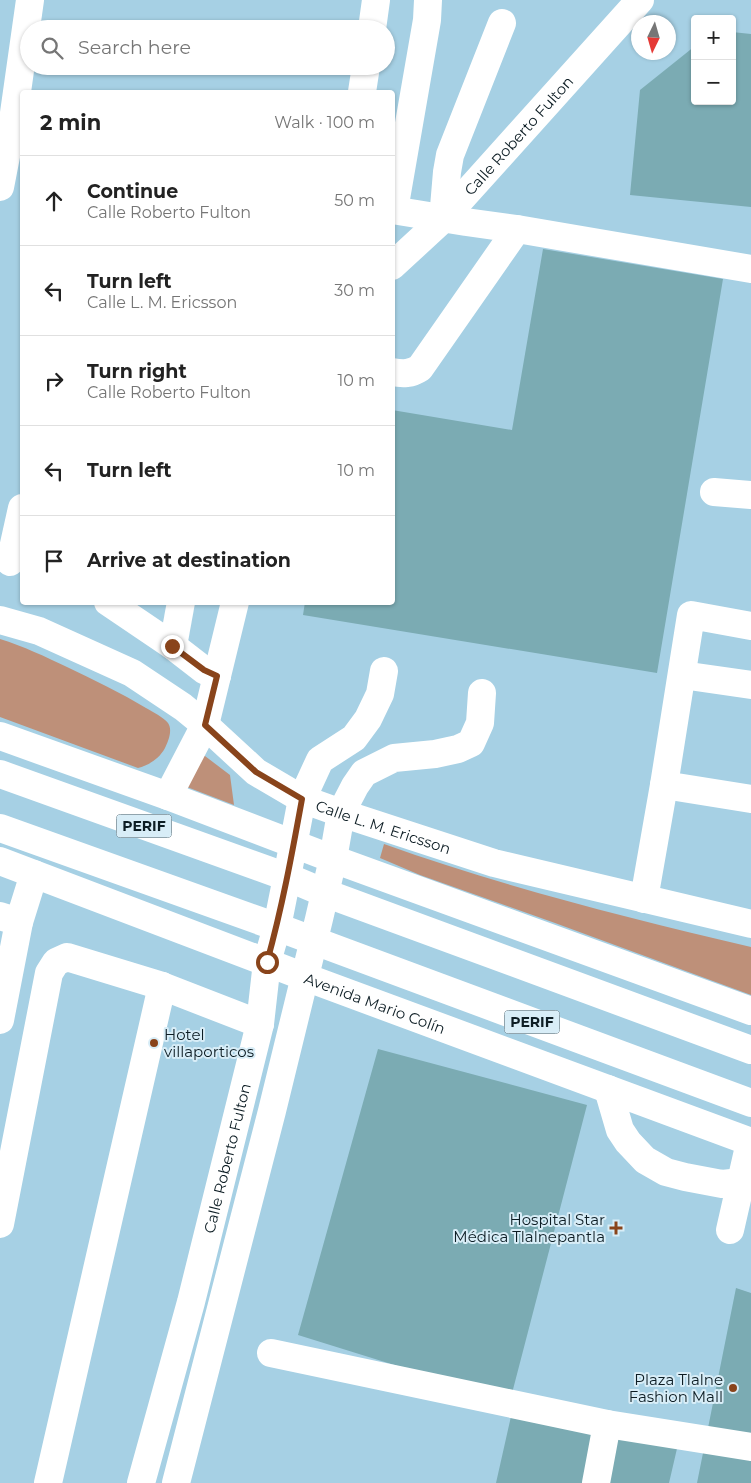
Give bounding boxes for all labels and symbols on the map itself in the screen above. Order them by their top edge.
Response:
north arrow [631,15,676,60]
street label: Calle Roberto Fulton [460,72,577,199]
route end [161,635,184,658]
street label: Calle L. M. Ericsson [313,795,453,858]
road number: PERIF [116,814,172,838]
route start [256,951,279,974]
street label: Avenida Mario Colín [302,968,448,1038]
road number: PERIF [504,1010,560,1034]
place label: Hotel villaporticos [164,1025,254,1061]
marker: Hotel villaporticos [148,1037,160,1049]
street label: Calle Roberto Fulton [199,1081,254,1235]
place label: Hospital Star Médica Tlalnepantla [453,1210,605,1246]
marker: Hospital Star Médica Tlalnepantla [609,1221,623,1235]
place label: Plaza Tlalne Fashion Mall [629,1370,723,1406]
marker: Plaza Tlalne Fashion Mall [727,1382,739,1394]

